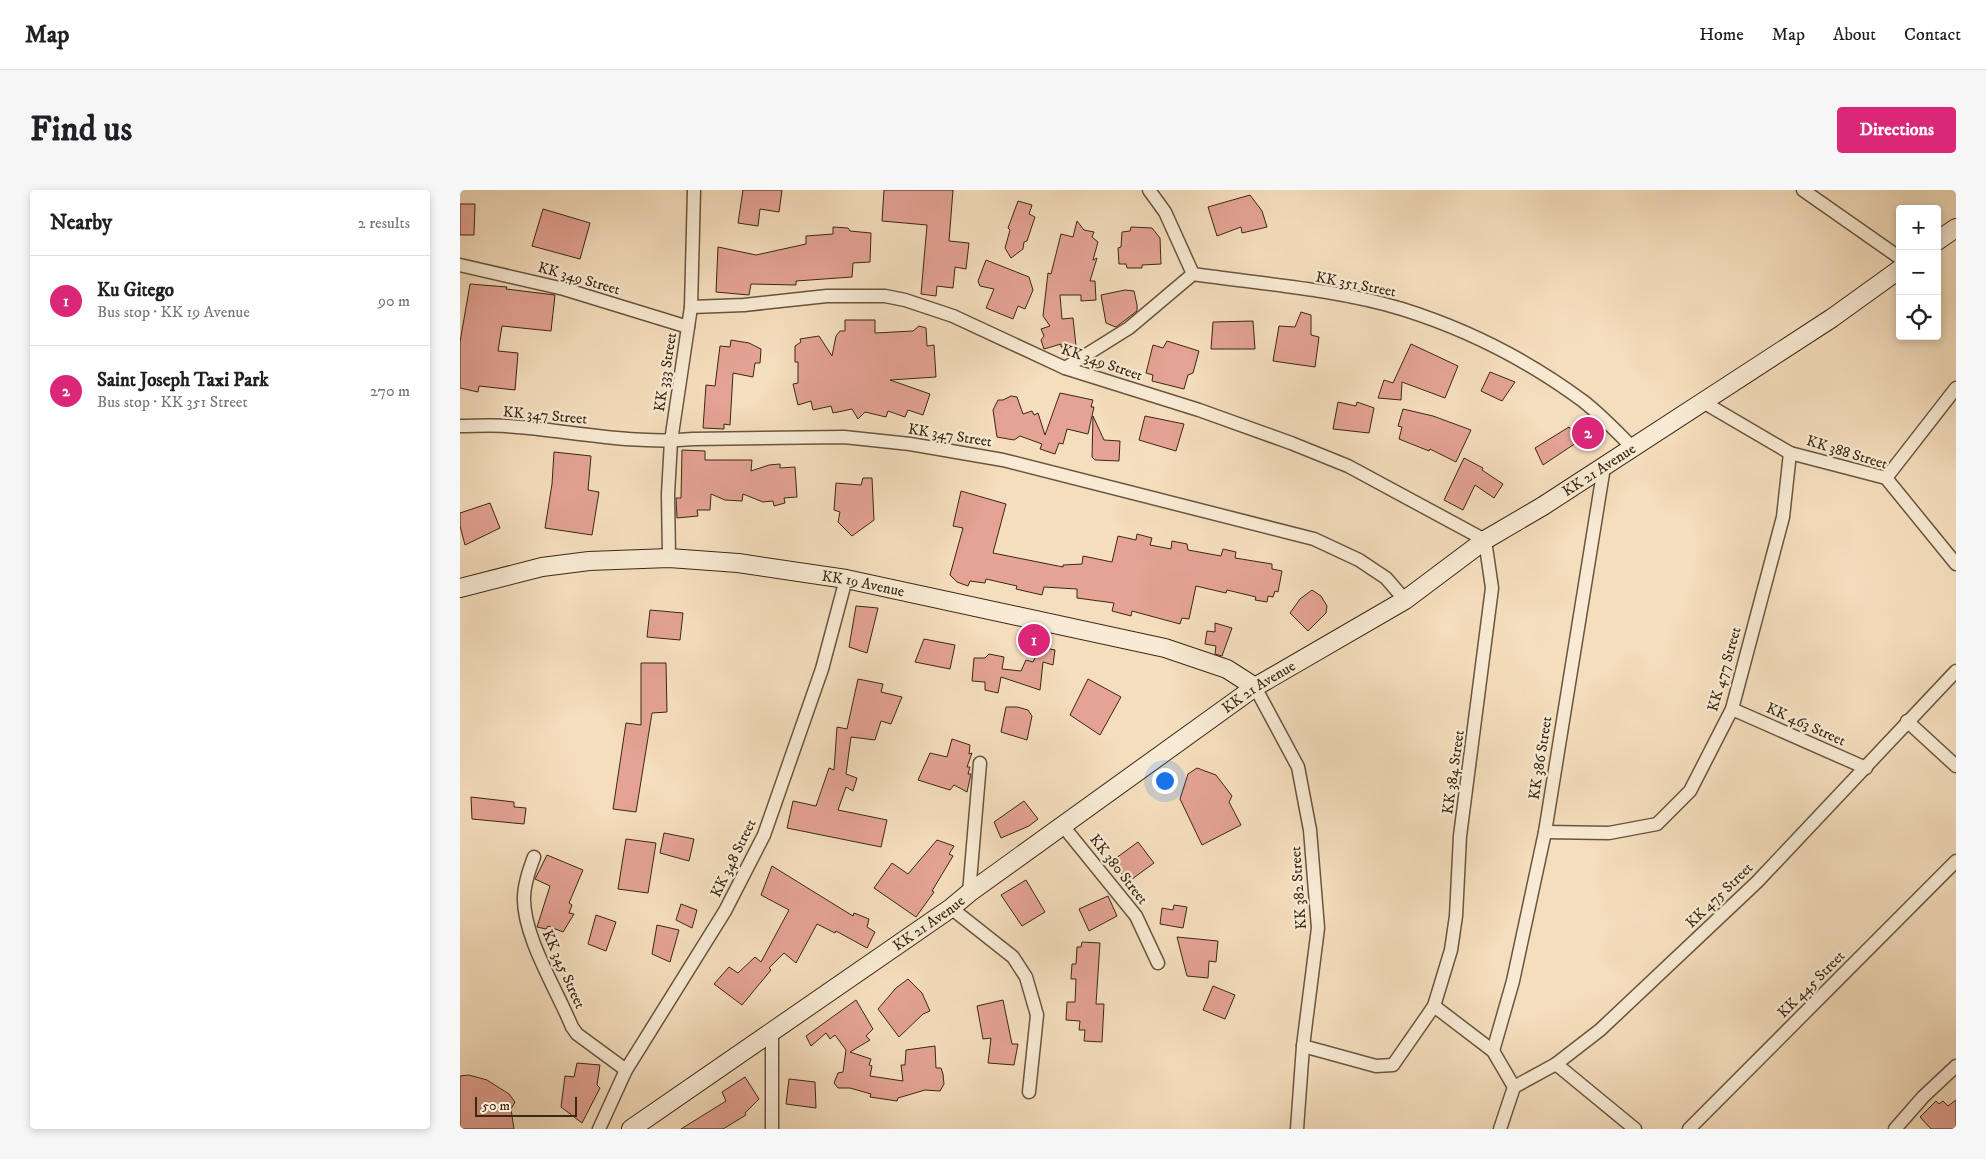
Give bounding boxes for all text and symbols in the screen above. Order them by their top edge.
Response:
text: Map [25,20,69,50]
text: Home [1699,24,1744,46]
text: Map [1772,24,1805,46]
text: About [1833,24,1876,46]
text: Contact [1904,24,1961,46]
button: Directions [1837,107,1956,153]
text: Find us [30,108,132,152]
map controls [1896,205,1941,340]
button: + [1896,205,1941,250]
text: Nearby [50,210,112,236]
text: 2 results [358,213,410,233]
button: − [1896,250,1941,295]
street label: KK 349 Street [536,258,622,299]
street label: KK 351 Street [1314,267,1398,302]
text: Ku Gitego [97,279,174,302]
text: 1 [63,291,69,311]
text: 90 m [378,291,410,311]
button: locate [1896,295,1941,340]
text: Bus stop · KK 19 Avenue [97,302,250,322]
street label: KK 333 Street [650,331,681,413]
street label: KK 349 Street [1059,340,1145,385]
text: Saint Joseph Taxi Park [97,369,269,392]
text: 2 [62,381,70,401]
text: 270 m [370,381,410,401]
text: Bus stop · KK 351 Street [97,392,248,412]
street label: KK 347 Street [502,402,588,429]
pin: 2 [1572,414,1604,452]
street label: KK 347 Street [907,419,993,452]
street label: KK 388 Street [1804,431,1890,474]
street label: KK 21 Avenue [1559,439,1639,501]
street label: KK 19 Avenue [820,567,906,601]
pin: 1 [1018,621,1050,659]
street label: KK 477 Street [1703,625,1746,714]
street label: KK 21 Avenue [1218,657,1299,718]
street label: KK 463 Street [1763,698,1849,751]
street label: KK 386 Street [1525,715,1556,801]
street label: KK 384 Street [1438,729,1469,815]
your location [1152,768,1178,794]
street label: KK 348 Street [706,816,761,900]
street label: KK 380 Street [1085,830,1152,908]
street label: KK 382 Street [1286,845,1311,930]
street label: KK 475 Street [1682,858,1757,932]
street label: KK 21 Avenue [889,892,969,955]
street label: KK 345 Street [538,927,589,1012]
street label: KK 445 Street [1774,947,1849,1022]
scale bar [475,1094,578,1117]
text: 50 m [482,1097,510,1115]

